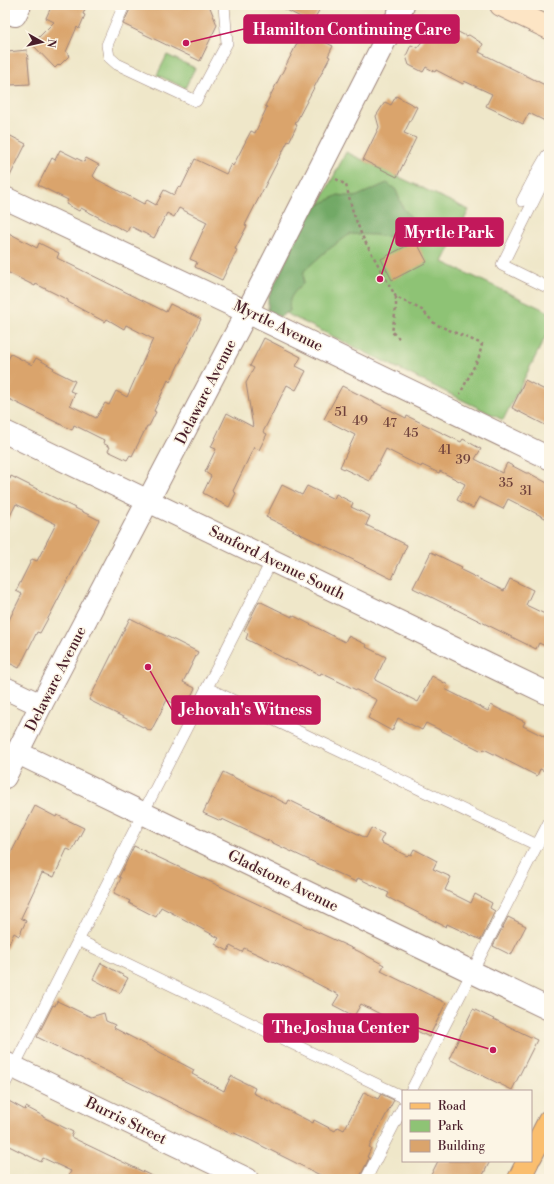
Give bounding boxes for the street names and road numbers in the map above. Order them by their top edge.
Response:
street label: Myrtle Avenue [230,296,326,356]
street label: Delaware Avenue [171,336,241,448]
street label: Sanford Avenue South [206,522,348,604]
street label: Delaware Avenue [21,623,91,735]
street label: Gladstone Avenue [225,846,341,916]
street label: Burris Street [81,1093,170,1149]

